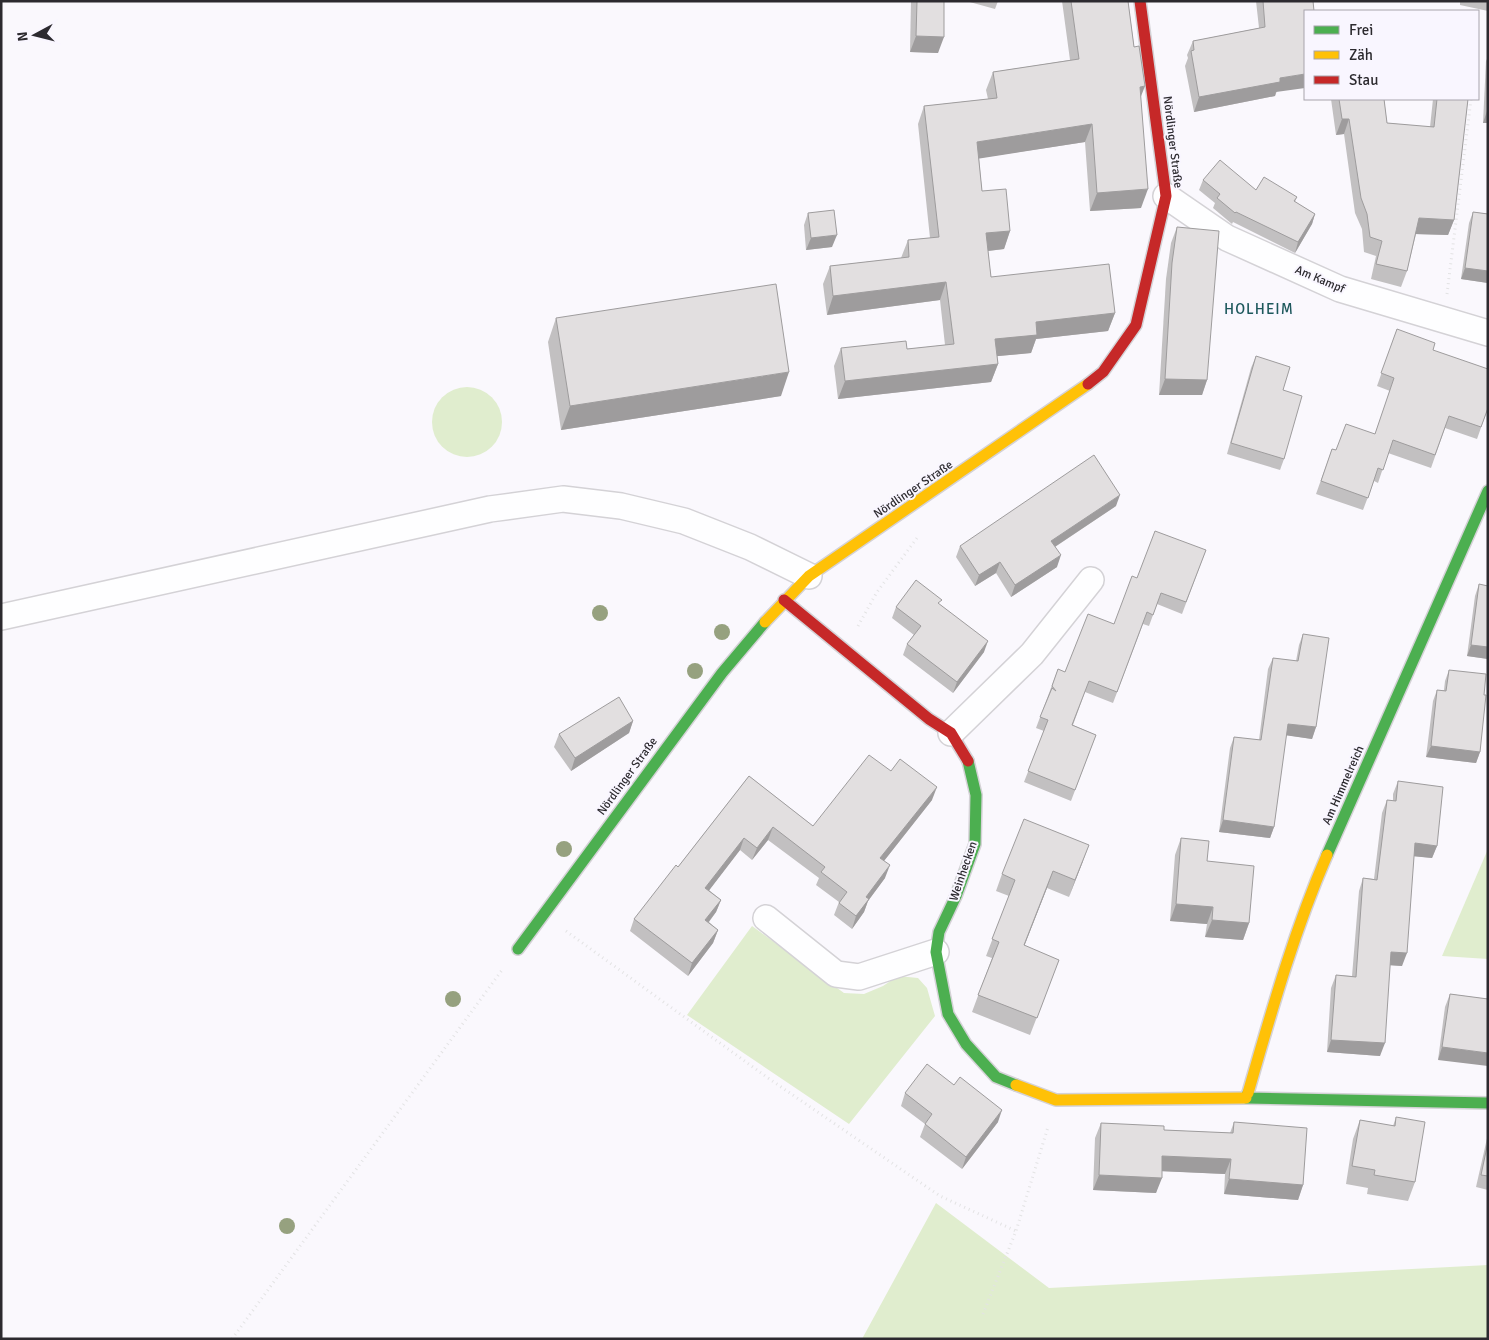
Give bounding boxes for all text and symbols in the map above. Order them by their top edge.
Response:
north arrow [10,10,60,60]
legend [1304,10,1479,100]
text: Frei [1349,21,1373,39]
text: N [14,31,32,42]
text: Zäh [1349,46,1373,64]
text: Stau [1349,71,1378,89]
street label: Nördlinger Straße [1159,95,1186,189]
street label: Am Kampf [1293,262,1348,297]
district label: HOLHEIM [1224,300,1294,318]
street label: Nördlinger Straße [871,457,956,522]
street label: Nördlinger Straße [594,734,661,818]
street label: Am Himmelreich [1319,743,1368,827]
street label: Weinhecken [946,839,981,903]

